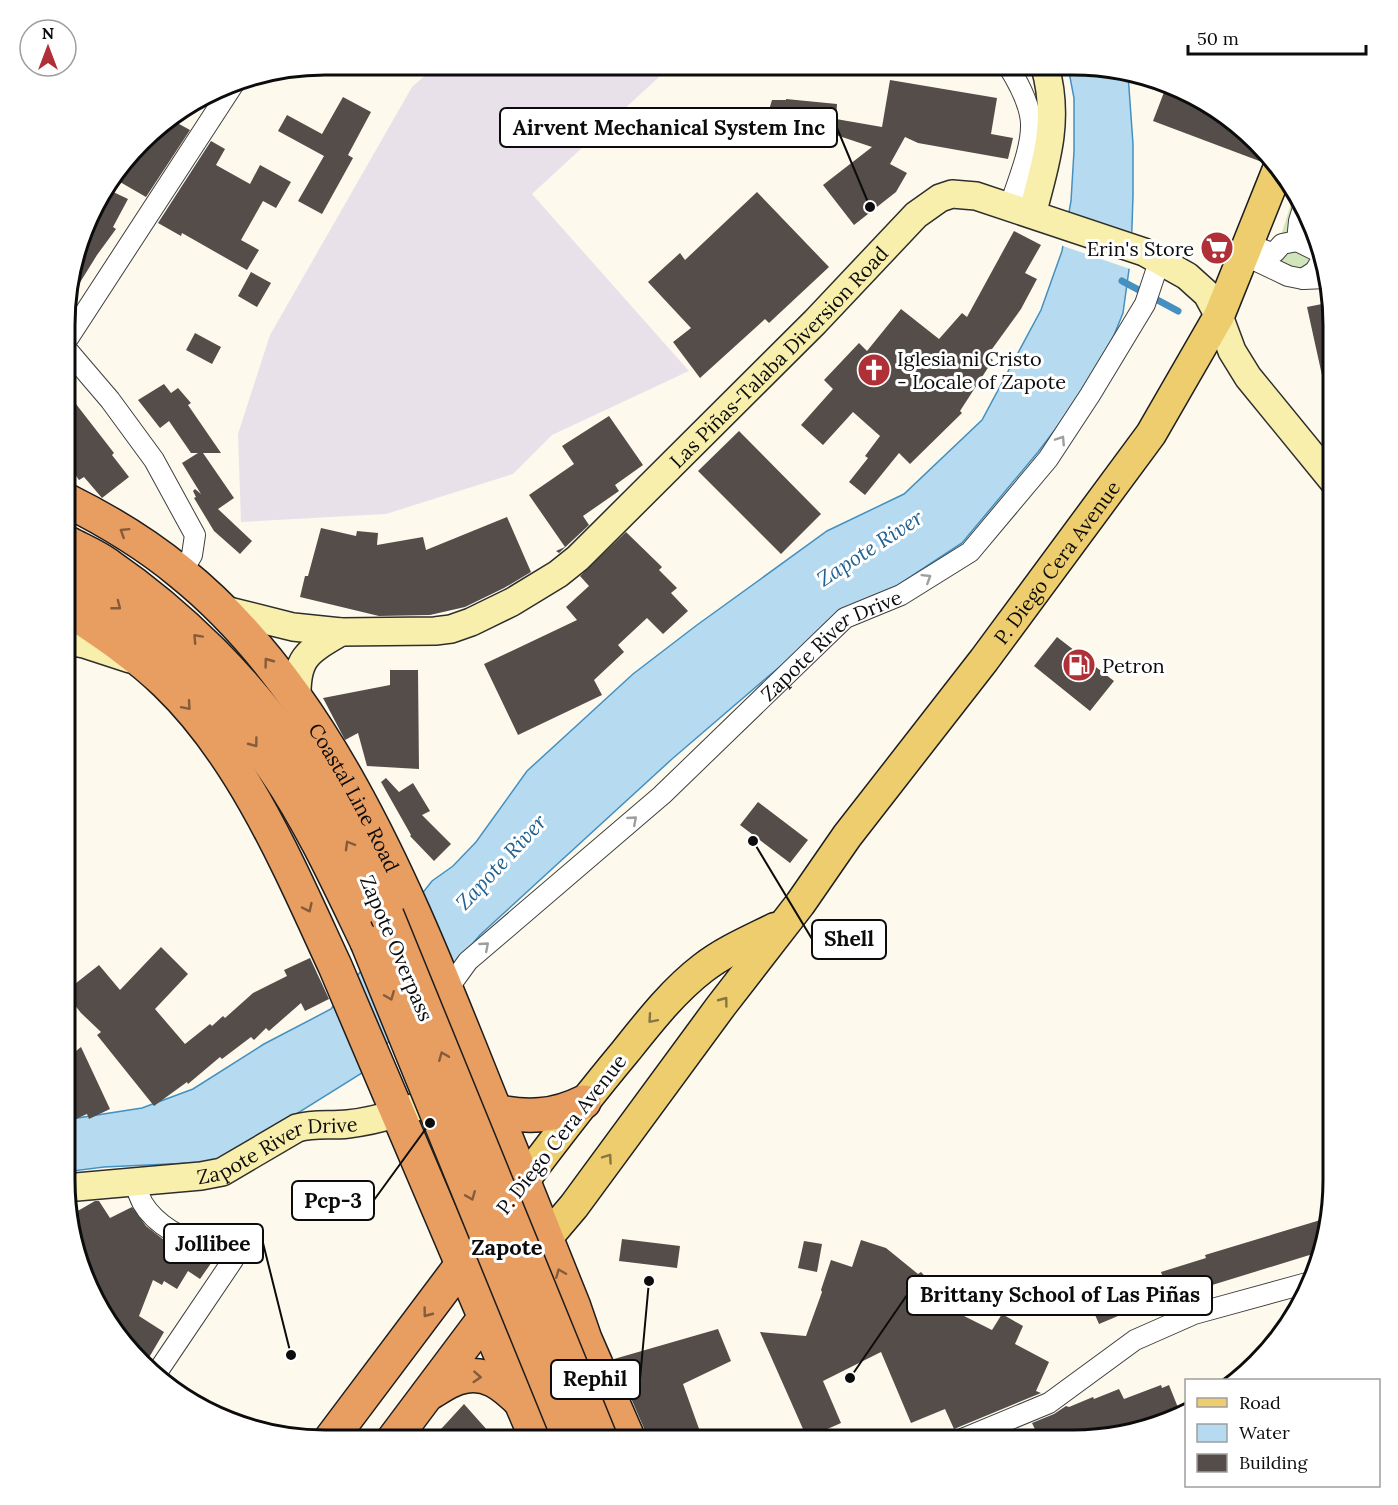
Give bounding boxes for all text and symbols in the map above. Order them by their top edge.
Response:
north arrow [18,18,78,78]
scale bar [1188,18,1366,56]
text: N [42,23,54,43]
text: 50 m [1197,27,1239,50]
callout: Airvent Mechanical System Inc [500,108,837,147]
text: Airvent Mechanical System Inc [513,114,825,141]
supermarket icon: Erin's Store [1199,230,1235,266]
place label: Erin's Store [1087,236,1194,261]
street label: Las Piñas-Talaba Diversion Road [664,241,893,473]
place label: Iglesia ni Cristo - Locale of Zapote [897,346,1066,394]
church icon: Iglesia ni Cristo - Locale of Zapote [856,352,892,388]
one-way arrow [1054,435,1065,446]
street label: P. Diego Cera Avenue [988,475,1125,649]
water label: Zapote River [812,503,928,592]
one-way arrow [120,528,130,540]
one-way arrow [921,574,931,586]
street label: Zapote River Drive [755,584,905,706]
one-way arrow [110,598,121,609]
one-way arrow [194,634,205,645]
fuel station icon: Petron [1061,647,1097,683]
place label: Petron [1102,653,1165,678]
one-way arrow [265,658,276,669]
one-way arrow [179,699,190,710]
street label: Coastal Line Road [304,718,405,876]
one-way arrow [247,736,258,747]
water label: Zapote River [450,808,552,915]
one-way arrow [626,816,637,827]
one-way arrow [345,841,357,851]
street label: Zapote Overpass [355,871,439,1025]
one-way arrow [301,902,313,913]
callout: Shell [812,920,886,959]
text: Shell [824,925,874,952]
one-way arrow [478,943,489,954]
one-way arrow [383,990,395,1001]
one-way arrow [716,997,727,1008]
one-way arrow [649,1012,660,1023]
street label: P. Diego Cera Avenue [491,1049,631,1219]
one-way arrow [438,1051,450,1062]
street label: Zapote River Drive [195,1110,359,1189]
one-way arrow [601,1154,612,1165]
callout: Pcp-3 [292,1181,374,1220]
text: Pcp-3 [304,1187,362,1214]
one-way arrow [464,1190,476,1201]
callout: Jollibee [164,1224,263,1263]
text: Jollibee [175,1230,251,1257]
district label: Zapote [471,1233,543,1261]
one-way arrow [555,1268,567,1279]
callout: Brittany School of Las Piñas [907,1276,1212,1315]
text: Brittany School of Las Piñas [920,1281,1200,1308]
one-way arrow [423,1306,434,1317]
callout: Rephil [551,1360,640,1399]
text: Rephil [563,1365,628,1392]
one-way arrow [473,1371,482,1384]
legend [1185,1379,1380,1487]
text: Road [1239,1391,1281,1414]
text: Water [1239,1421,1290,1444]
text: Building [1239,1451,1309,1474]

